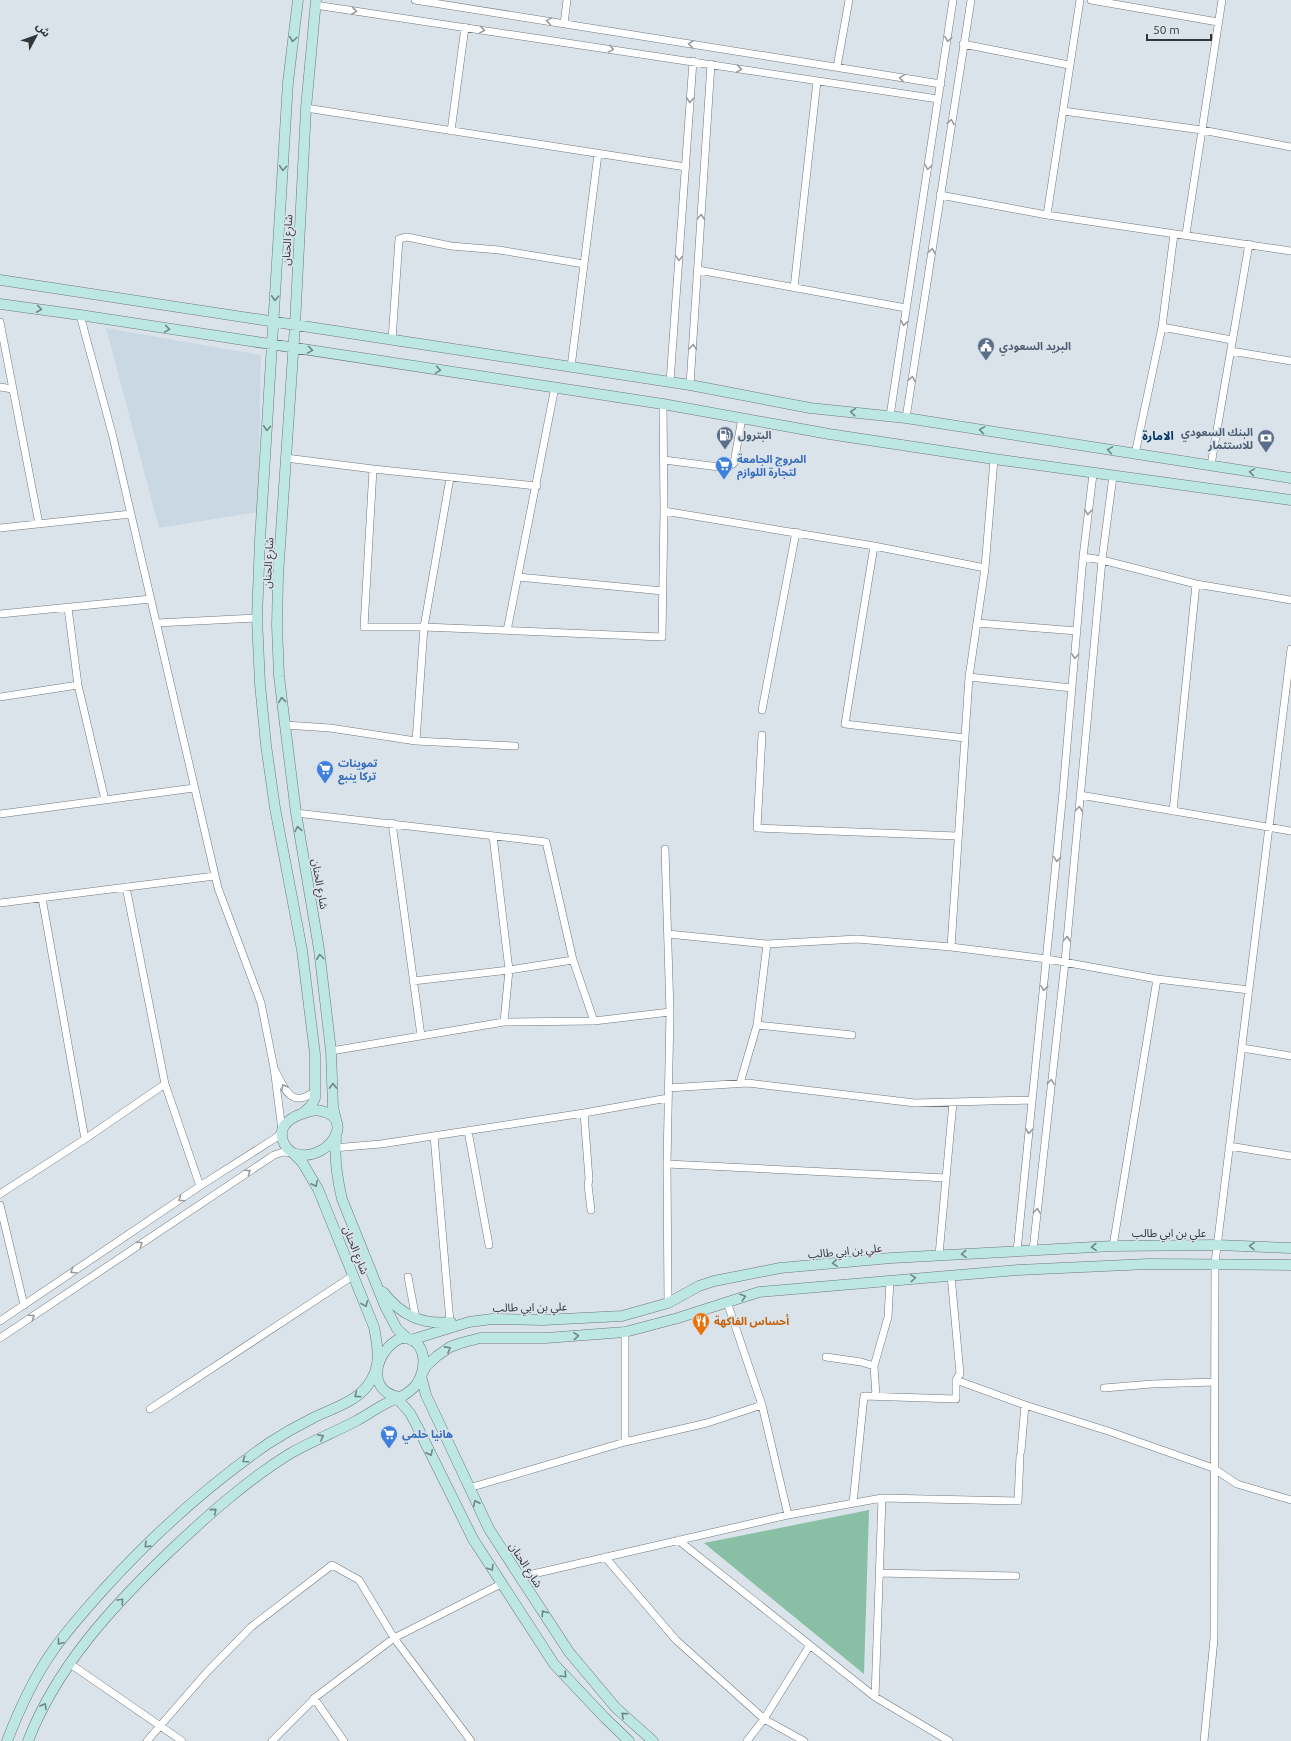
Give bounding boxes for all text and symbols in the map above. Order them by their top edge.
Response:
one-way arrow [351,6,357,15]
north arrow [16,16,56,56]
scale bar [1147,16,1211,42]
one-way arrow [546,17,552,26]
text: ش [33,20,53,40]
text: 50 m [1153,23,1180,36]
one-way arrow [479,25,485,34]
one-way arrow [944,35,952,42]
one-way arrow [289,36,298,42]
one-way arrow [688,40,694,49]
one-way arrow [608,44,614,53]
one-way arrow [736,64,742,73]
one-way arrow [899,74,905,83]
one-way arrow [686,97,695,103]
one-way arrow [946,119,955,126]
one-way arrow [924,164,933,170]
one-way arrow [278,165,287,171]
street label: شارع الحنان [280,214,296,266]
one-way arrow [696,214,705,220]
one-way arrow [927,248,936,254]
one-way arrow [675,255,684,261]
one-way arrow [271,295,280,301]
one-way arrow [36,305,42,314]
one-way arrow [900,320,909,326]
one-way arrow [164,324,170,332]
public building icon: البريد السعودي [976,336,996,361]
place label: البريد السعودي [999,340,1071,356]
one-way arrow [688,344,697,350]
one-way arrow [306,345,313,354]
one-way arrow [435,365,441,374]
one-way arrow [907,376,916,383]
one-way arrow [850,408,856,417]
one-way arrow [262,425,271,431]
fuel station icon: البترول [715,425,735,450]
one-way arrow [979,426,985,435]
place label: البنك السعودي للاستثمار [1181,426,1253,452]
bank icon: البنك السعودي للاستثمار [1256,428,1276,453]
place label: البترول [738,429,772,442]
district label: الامارة [1142,429,1174,443]
one-way arrow [1107,446,1113,455]
place label: المروج الجامعة لتجارة اللوازم [737,453,806,481]
supermarket icon: المروج الجامعة لتجارة اللوازم [714,455,734,480]
one-way arrow [1249,468,1256,477]
one-way arrow [1084,509,1093,515]
street label: شارع الحنان [261,537,277,589]
one-way arrow [1070,653,1079,659]
one-way arrow [278,697,287,703]
place label: تموينات تركا ينبع [338,757,378,785]
supermarket icon: تموينات تركا ينبع [315,759,335,784]
one-way arrow [1074,806,1083,812]
one-way arrow [295,826,303,832]
one-way arrow [1052,856,1061,862]
street label: شارع الحنان [308,858,330,911]
one-way arrow [1062,936,1071,942]
one-way arrow [316,954,325,960]
one-way arrow [1039,985,1048,991]
one-way arrow [1047,1079,1056,1085]
one-way arrow [328,1083,337,1089]
one-way arrow [281,1084,289,1091]
one-way arrow [1025,1128,1034,1134]
one-way arrow [244,1170,251,1177]
one-way arrow [310,1180,318,1188]
one-way arrow [179,1194,186,1201]
one-way arrow [1032,1208,1041,1214]
street label: شارع الحنان [339,1224,371,1277]
street label: علي بن ابي طالب [1132,1227,1207,1243]
one-way arrow [136,1242,143,1249]
street label: علي بن ابي طالب [807,1242,883,1264]
one-way arrow [1091,1242,1097,1251]
one-way arrow [1249,1242,1255,1251]
one-way arrow [961,1250,967,1258]
one-way arrow [832,1259,838,1268]
one-way arrow [71,1266,78,1273]
one-way arrow [910,1274,916,1283]
one-way arrow [739,1294,746,1302]
street label: علي بن ابي طالب [493,1300,568,1317]
one-way arrow [361,1301,369,1308]
restaurant icon: أحساس الفاكهة [691,1311,711,1336]
one-way arrow [28,1314,35,1321]
place label: أحساس الفاكهة [714,1314,789,1328]
one-way arrow [573,1332,579,1341]
one-way arrow [444,1346,451,1354]
one-way arrow [354,1390,361,1397]
supermarket icon: هانيا حلمي [379,1424,399,1449]
place label: هانيا حلمي [402,1428,453,1444]
one-way arrow [317,1434,324,1442]
one-way arrow [425,1449,433,1457]
one-way arrow [242,1455,249,1463]
one-way arrow [473,1499,481,1507]
one-way arrow [210,1509,217,1516]
one-way arrow [144,1540,152,1548]
street label: شارع الحنان [505,1540,545,1591]
one-way arrow [486,1564,493,1571]
one-way arrow [116,1598,123,1606]
one-way arrow [542,1611,549,1618]
one-way arrow [58,1637,65,1644]
one-way arrow [560,1670,567,1678]
one-way arrow [40,1702,47,1710]
one-way arrow [621,1712,629,1720]

